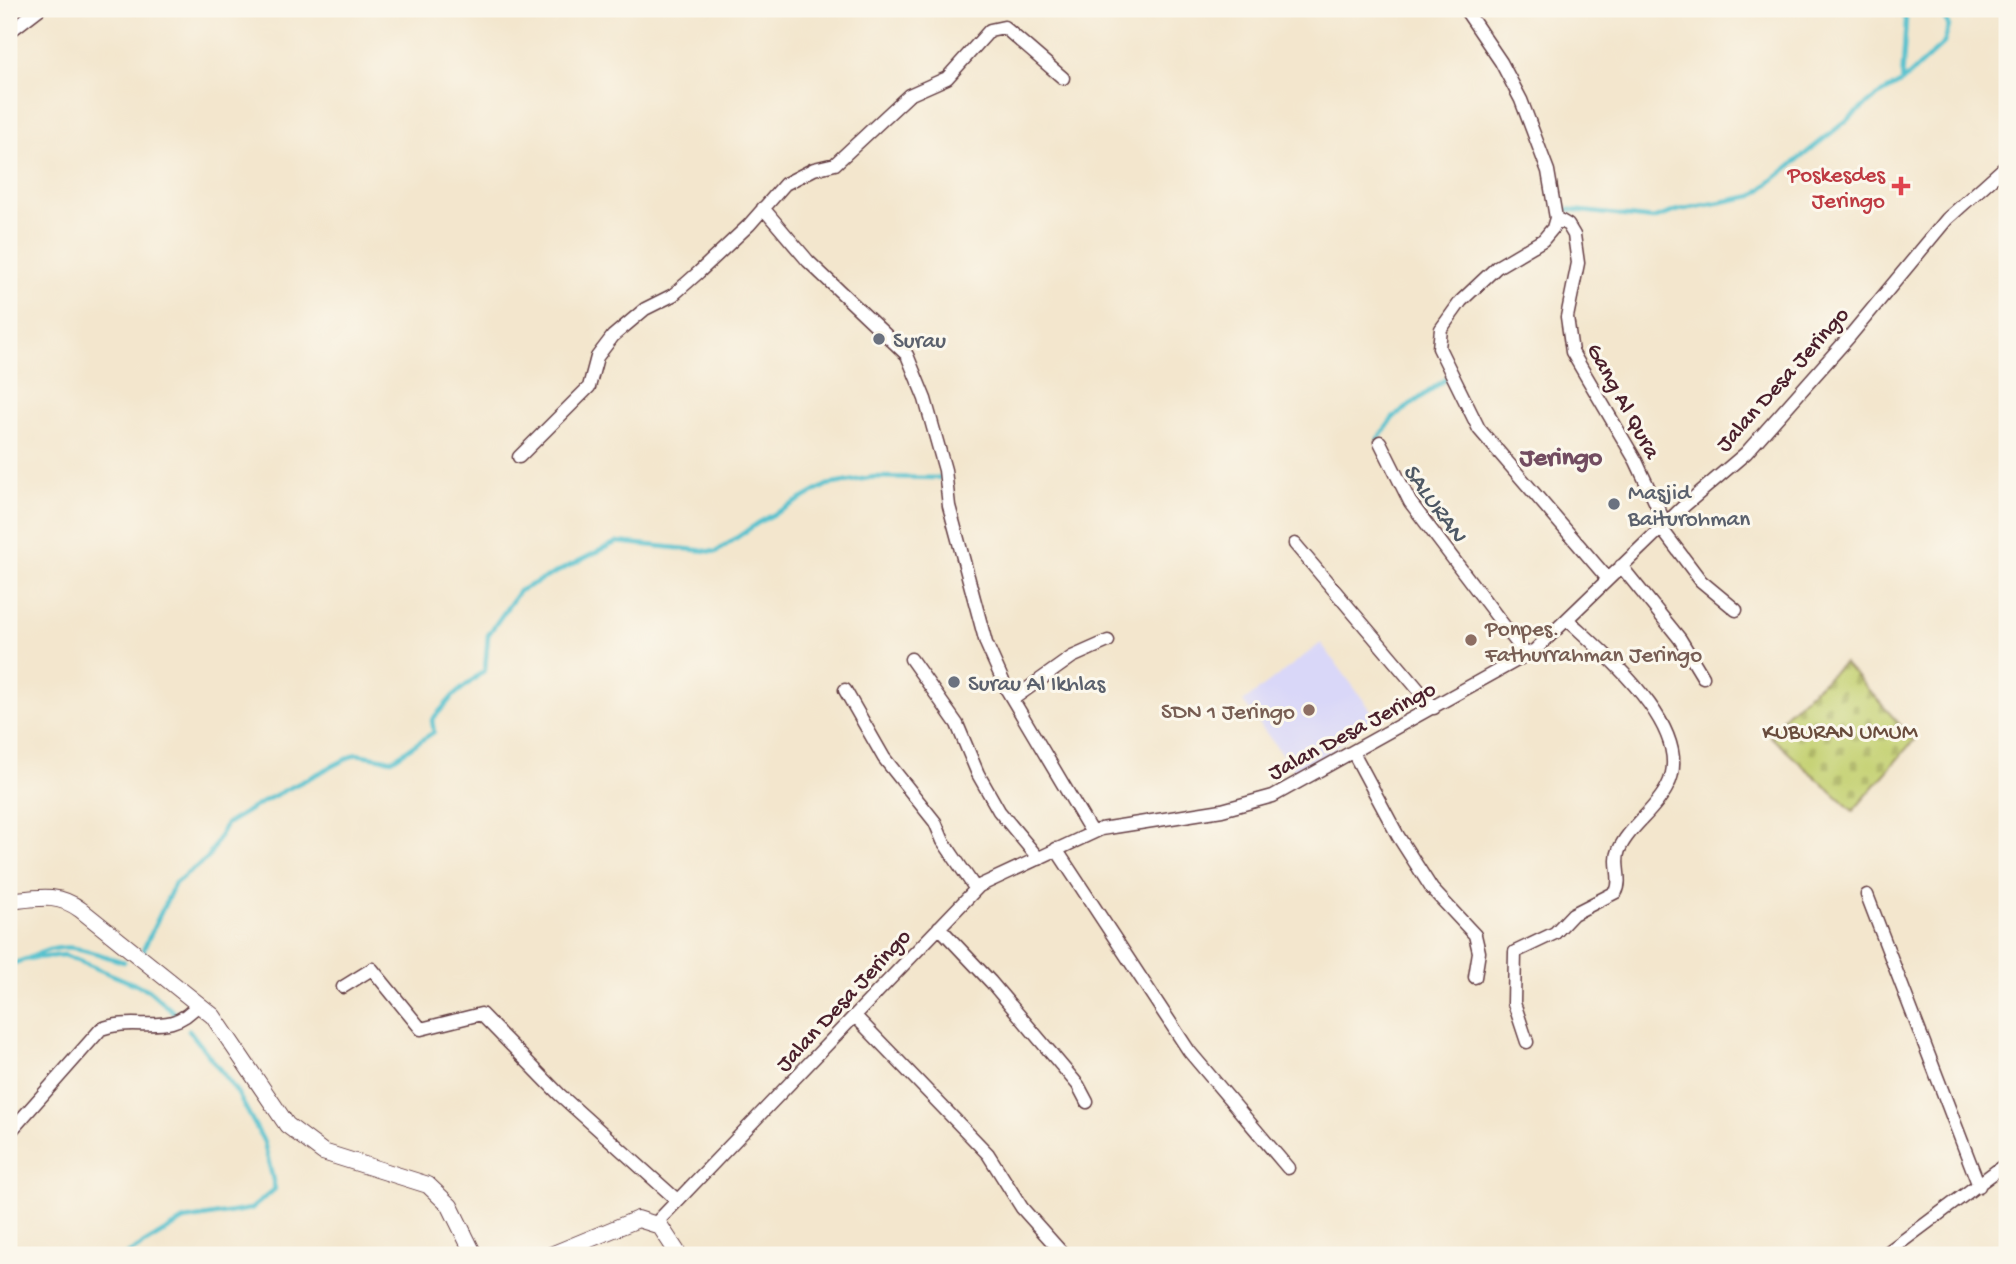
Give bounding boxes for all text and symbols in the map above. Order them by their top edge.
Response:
place label: Poskesdes Jeringo [1786,163,1886,216]
marker: Poskesdes Jeringo [1891,176,1911,196]
street label: Jalan Desa Jeringo [1711,302,1856,458]
place label: Surau [893,329,946,356]
marker: Surau [871,331,887,347]
street label: Gang Al Qura [1579,339,1665,465]
district label: Jeringo [1519,444,1603,475]
water label: SALURAN [1395,459,1472,550]
place label: Masjid Baiturohman [1627,481,1750,534]
marker: Masjid Baiturohman [1606,496,1622,512]
place label: Ponpes. Fathurrahman Jeringo [1484,617,1702,670]
marker: Ponpes. Fathurrahman Jeringo [1463,632,1479,648]
place label: Surau Al Ikhlas [968,672,1106,699]
marker: Surau Al Ikhlas [946,674,962,690]
street label: Jalan Desa Jeringo [1264,677,1441,788]
place label: SDN 1 Jeringo [1161,700,1295,727]
marker: SDN 1 Jeringo [1301,702,1317,718]
park label: KUBURAN UMUM [1762,720,1919,747]
street label: Jalan Desa Jeringo [771,924,918,1079]

